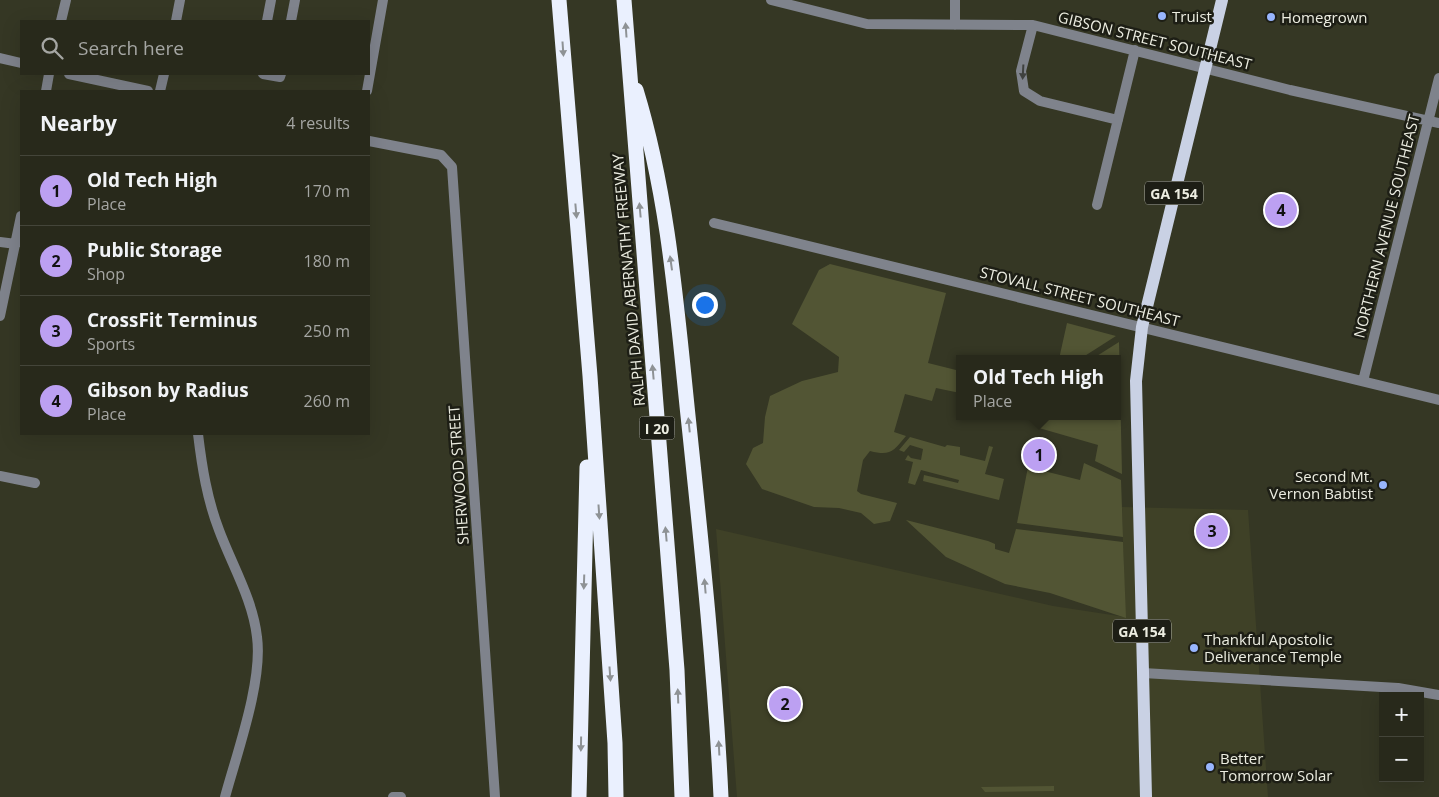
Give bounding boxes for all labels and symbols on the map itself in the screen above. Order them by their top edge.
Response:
street label: GIBSON STREET SOUTHEAST [1056,6,1255,74]
place label: Truist [1172,6,1212,26]
place label: Homegrown [1281,7,1368,27]
marker: Truist [1156,10,1168,22]
marker: Homegrown [1265,11,1277,23]
one-way arrow [621,22,629,38]
one-way arrow [559,41,567,57]
one-way arrow [1019,65,1027,81]
street label: NORTHERN AVENUE SOUTHEAST [1348,111,1424,340]
street label: RALPH DAVID ABERNATHY FREEWAY [607,152,649,407]
road number: GA 154 [1145,182,1203,204]
pin: 4 [1265,191,1297,229]
one-way arrow [635,202,643,218]
one-way arrow [572,203,580,219]
one-way arrow [667,255,675,271]
street label: STOVALL STREET SOUTHEAST [978,261,1183,331]
your location [692,292,718,318]
one-way arrow [649,364,657,380]
street label: SHERWOOD STREET [443,404,473,545]
road number: I 20 [640,416,674,439]
one-way arrow [685,416,693,432]
pin: 1 [1023,436,1055,474]
place label: Second Mt. Vernon Babtist [1269,466,1373,503]
marker: Second Mt. Vernon Babtist [1377,479,1389,491]
one-way arrow [595,504,603,520]
pin: 3 [1196,512,1228,550]
one-way arrow [662,526,670,542]
one-way arrow [580,574,588,590]
one-way arrow [701,578,709,594]
road number: GA 154 [1113,620,1171,642]
place label: Thankful Apostolic Deliverance Temple [1204,629,1342,666]
marker: Thankful Apostolic Deliverance Temple [1188,642,1200,654]
one-way arrow [606,666,614,682]
pin: 2 [769,685,801,723]
one-way arrow [674,688,682,704]
one-way arrow [576,737,584,753]
one-way arrow [714,740,722,756]
place label: Better Tomorrow Solar [1220,748,1333,785]
marker: Better Tomorrow Solar [1204,761,1216,773]

